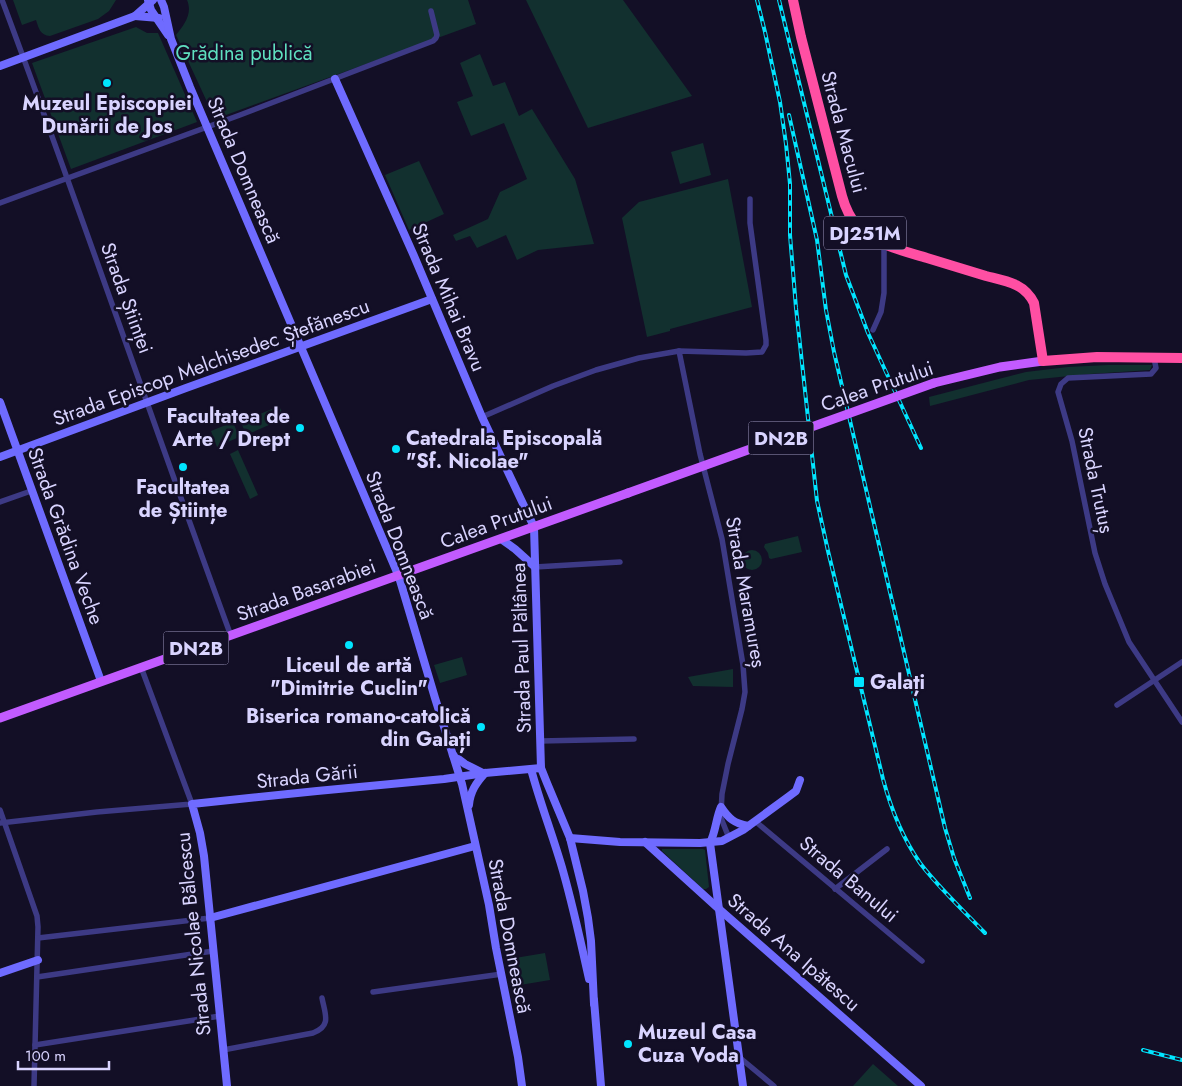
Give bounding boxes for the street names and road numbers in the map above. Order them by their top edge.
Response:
street label: Strada Macului [813,68,874,196]
street label: Strada Domnească [199,92,288,248]
road number: DJ251M [824,217,906,250]
street label: Strada Mihai Bravu [404,218,493,376]
street label: Strada Științei [93,239,160,358]
street label: Strada Episcop Melchisedec Ștefănescu [49,292,374,433]
street label: Calea Prutului [817,354,937,419]
road number: DN2B [748,422,814,454]
street label: Strada Trutuș [1070,424,1121,536]
street label: Strada Grădina Veche [20,444,111,629]
street label: Strada Domnească [358,467,441,624]
street label: Calea Prutului [436,489,556,556]
street label: Strada Maramureș [718,514,773,670]
street label: Strada Basarabiei [232,552,380,629]
street label: Strada Paul Păltânea [504,562,539,734]
road number: DN2B [164,632,228,664]
street label: Strada Gării [255,757,359,796]
street label: Strada Banului [793,829,904,929]
street label: Strada Nicolae Bălcescu [168,831,219,1037]
street label: Strada Domnească [480,856,539,1016]
street label: Strada Ana Ipătescu [721,886,867,1018]

